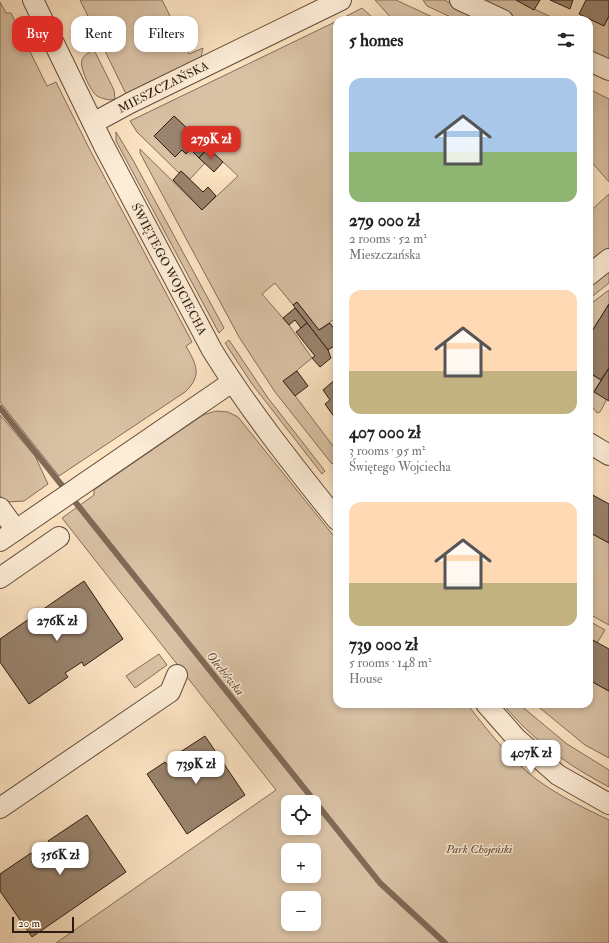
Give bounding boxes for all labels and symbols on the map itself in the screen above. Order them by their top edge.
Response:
street label: MIESZCZAŃSKA [115,58,211,117]
pin: 279K zł [174,126,248,160]
street label: ŚWIĘTEGO WOJCIECHA [127,201,210,338]
pin: 276K zł [20,608,94,642]
water label: Olechówka [203,648,248,699]
pin: 407K zł [494,740,568,774]
pin: 739K zł [159,751,233,785]
pin: 356K zł [23,842,97,876]
park label: Park Chojeński [445,842,513,857]
scale bar [12,915,74,934]

